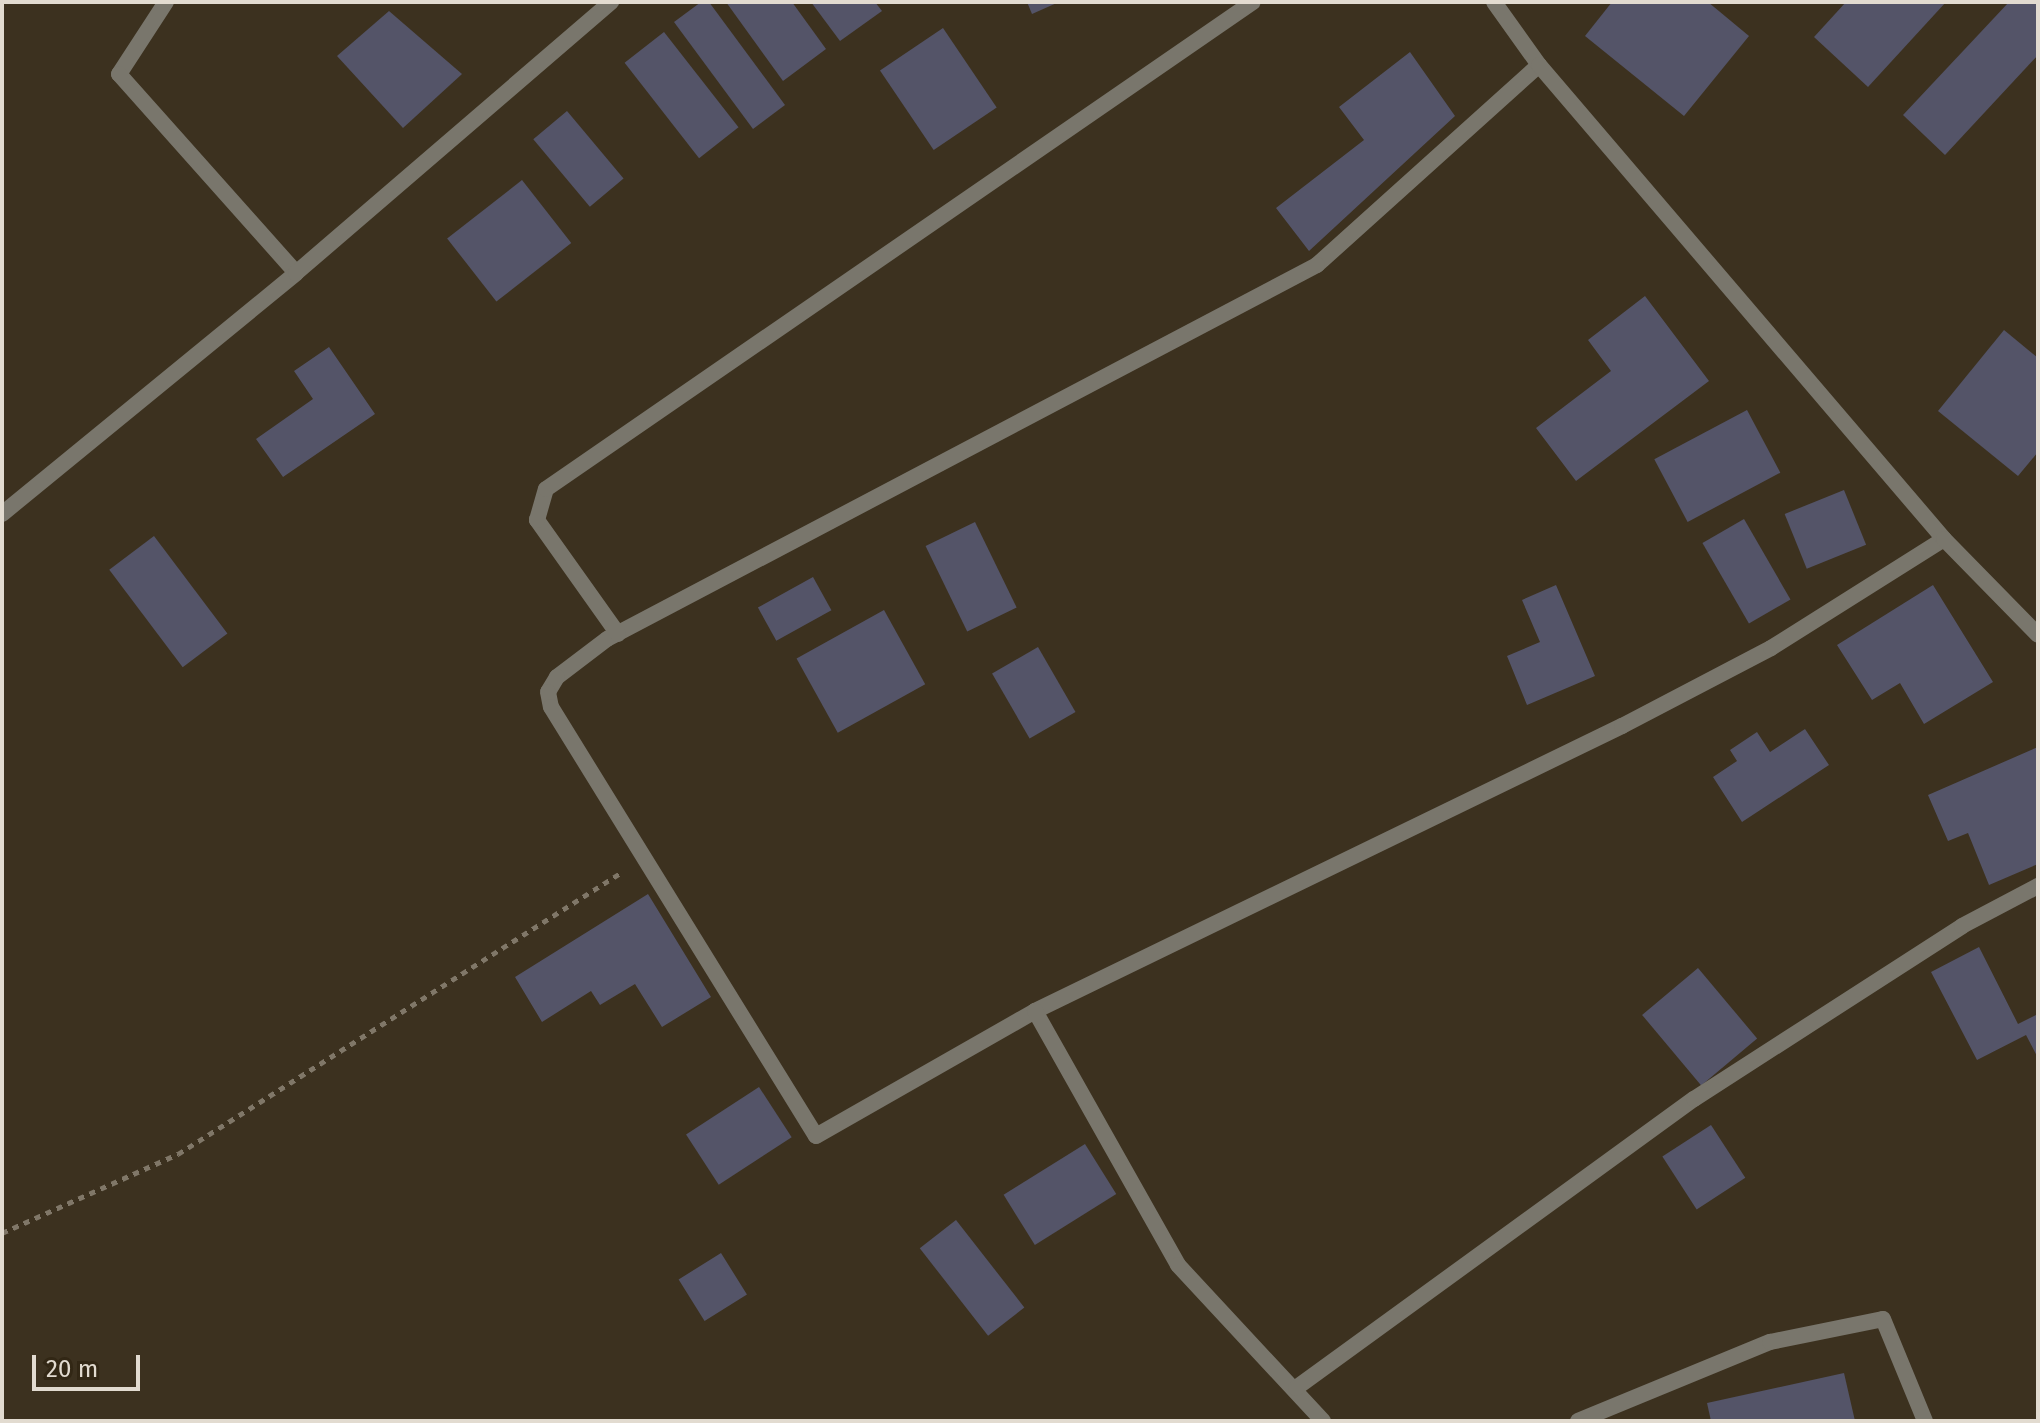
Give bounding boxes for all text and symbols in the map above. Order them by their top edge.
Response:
scale bar [36,1339,144,1389]
text: 20 m [46,1355,98,1383]

